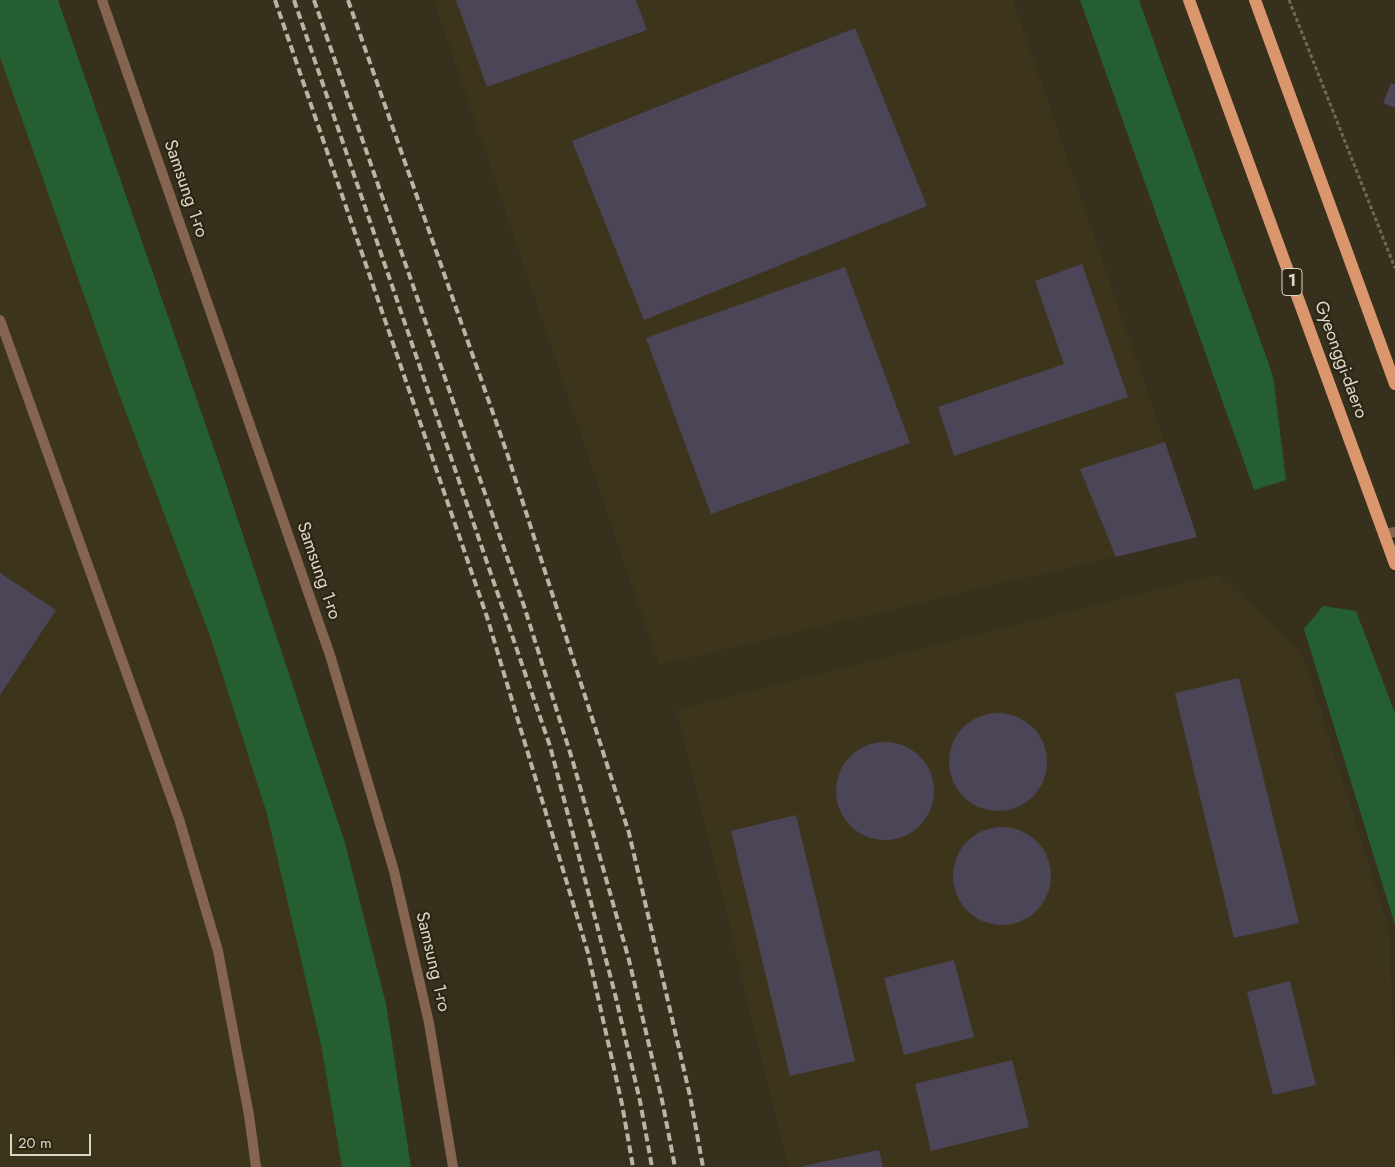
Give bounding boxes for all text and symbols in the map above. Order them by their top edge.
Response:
street label: Samsung 1-ro [158,137,212,241]
road number: 1 [1282,268,1302,296]
street label: Gyeonggi-daero [1309,298,1371,422]
street label: Samsung 1-ro [291,519,345,623]
street label: Samsung 1-ro [410,910,454,1014]
scale bar [12,1124,94,1156]
text: 20 m [18,1132,52,1154]

